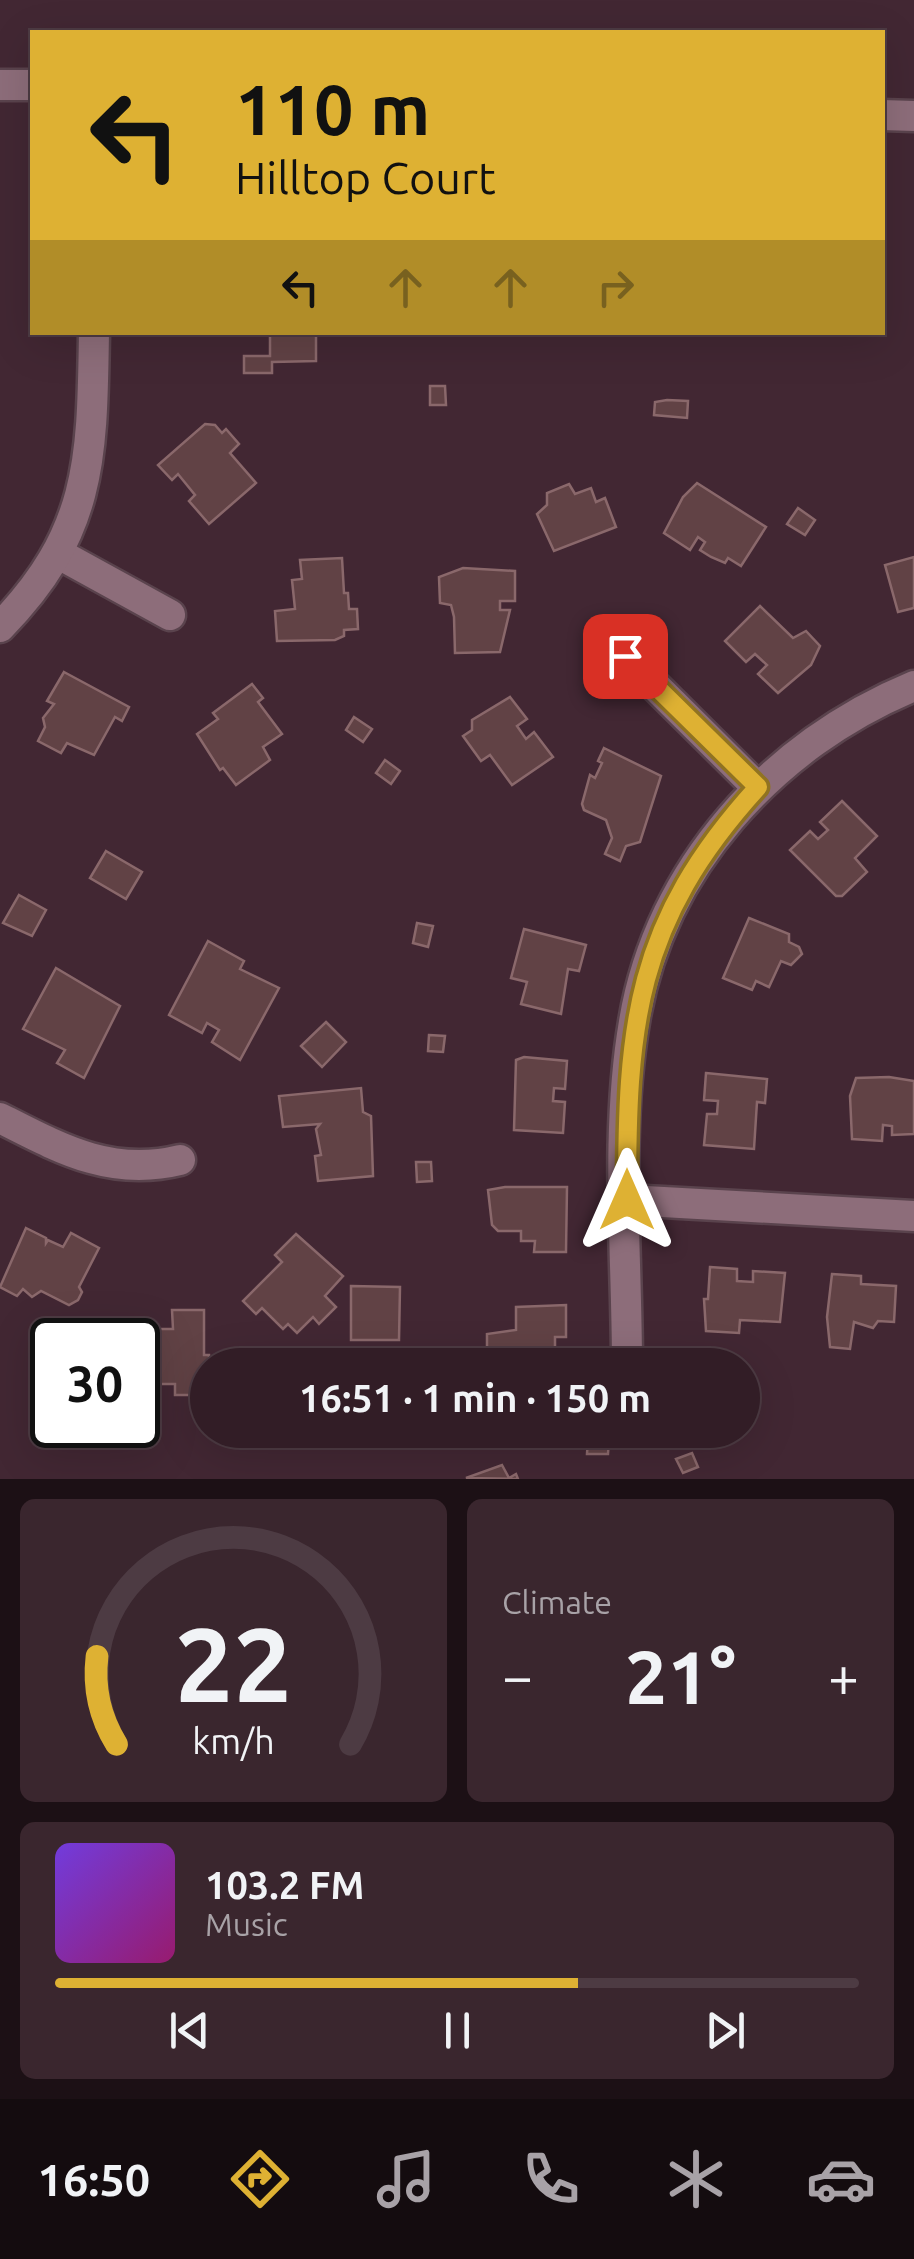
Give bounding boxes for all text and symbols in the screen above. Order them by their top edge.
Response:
icon: left [70,70,200,200]
text: 110 m [235,70,430,148]
text: Hilltop Court [235,152,496,203]
icon: left [273,260,328,315]
icon: ahead [378,260,433,315]
icon: ahead [483,260,538,315]
icon: right [588,260,643,315]
pin [583,614,668,699]
icon: arrive [598,629,653,684]
position arrow [575,1148,679,1252]
speed limit sign: 30 [30,1318,160,1448]
text: 16:51 · 1 min · 150 m [299,1377,651,1419]
text: Climate [502,1584,612,1620]
text: 22 [175,1605,292,1722]
text: 21° [625,1634,736,1718]
text: − [502,1645,533,1706]
text: + [828,1645,859,1706]
text: km/h [192,1721,275,1761]
text: 103.2 FM [205,1864,364,1906]
text: Music [205,1906,288,1942]
icon: previous [162,2003,217,2058]
icon: pause [430,2003,485,2058]
icon: next [698,2003,753,2058]
icon: directions [225,2144,295,2214]
icon: music [371,2144,441,2214]
icon: phone [516,2144,586,2214]
icon: climate [661,2144,731,2214]
icon: car [806,2144,876,2214]
text: 16:50 [38,2154,150,2205]

